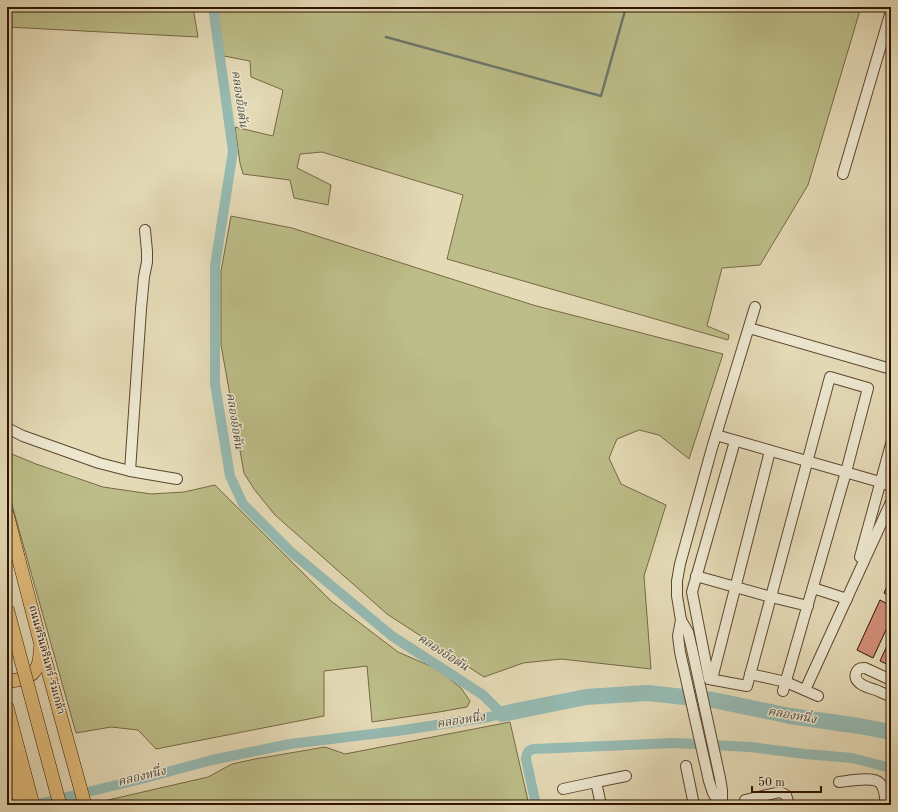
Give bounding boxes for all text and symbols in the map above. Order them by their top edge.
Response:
water label: คลองอ้อตัน [229,69,251,128]
water label: คลองอ้อตัน [224,391,246,450]
street label: ถนนศรีนครินทร์-ร่มเกล้า [26,604,68,716]
water label: คลองอ้อตัน [416,631,471,674]
water label: คลองหนึ่ง [767,702,819,726]
water label: คลองหนึ่ง [435,707,487,731]
water label: คลองหนึ่ง [116,761,168,789]
scale bar [752,768,821,794]
text: 50 m [758,776,785,789]

